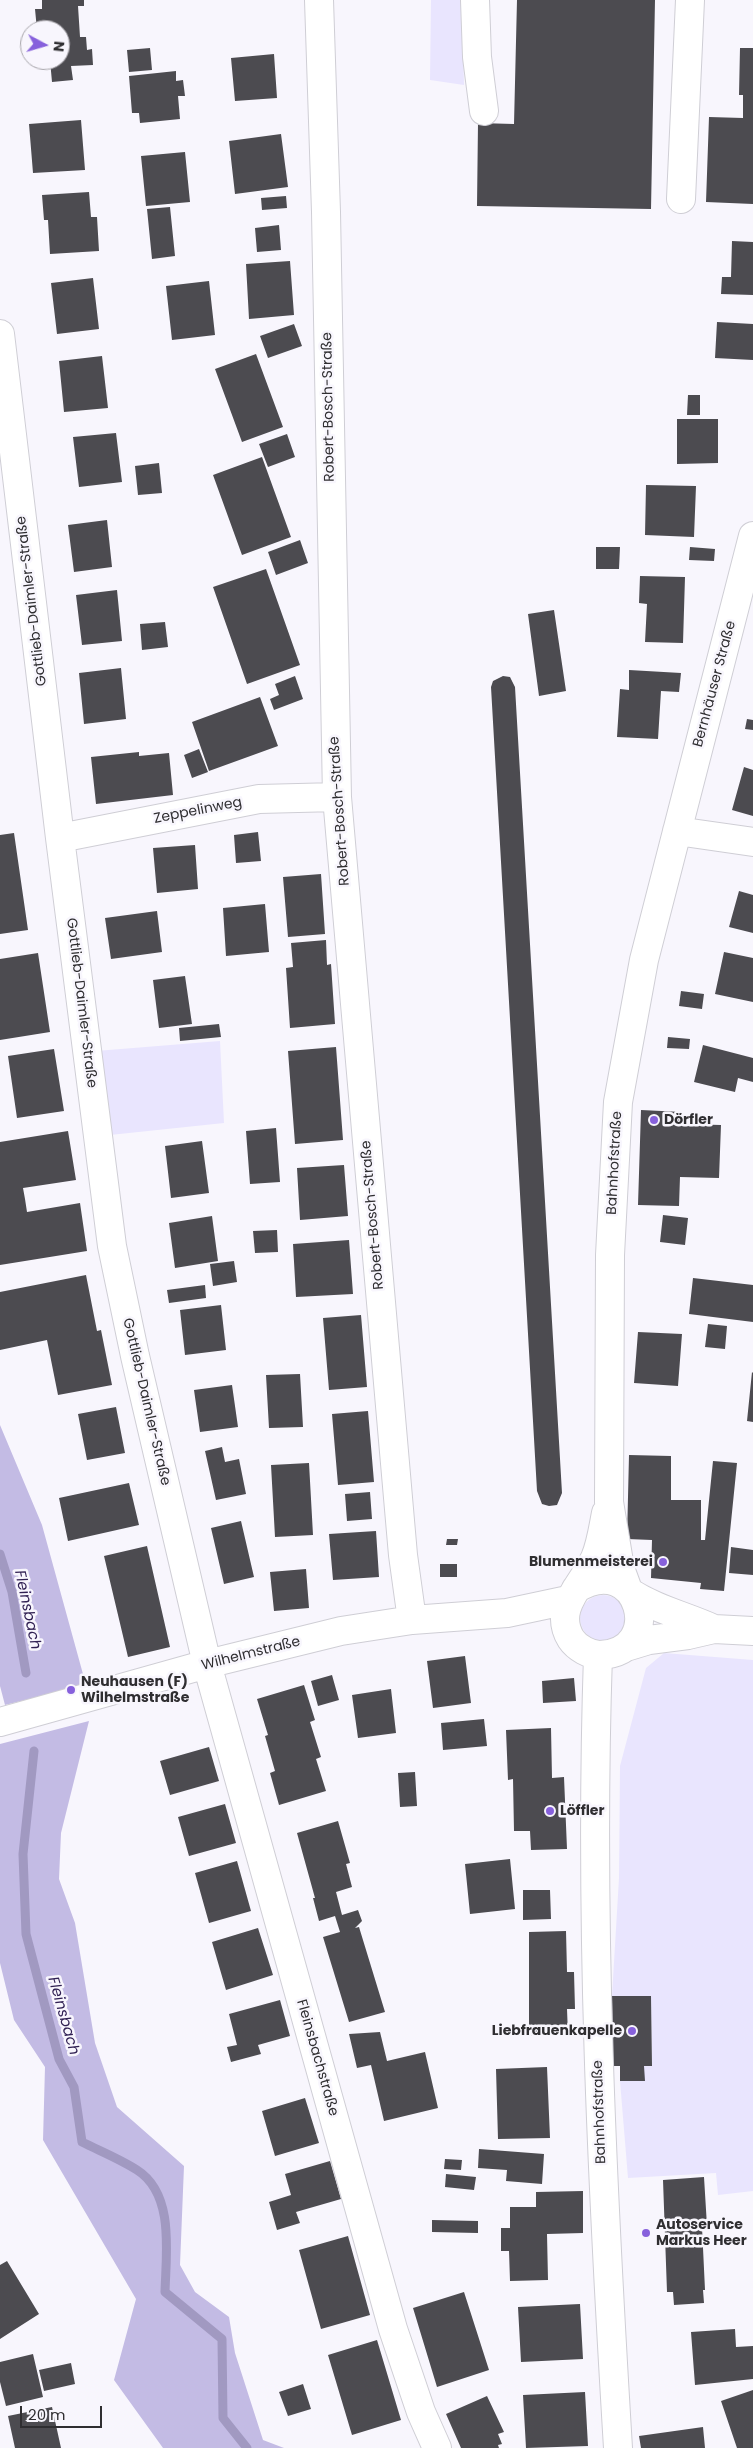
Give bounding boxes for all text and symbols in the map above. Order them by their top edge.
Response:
north arrow [20,20,70,70]
text: N [48,40,69,53]
street label: Robert-Bosch-Straße [319,332,339,482]
street label: Gottlieb-Daimler-Straße [13,515,51,687]
street label: Bernhäuser Straße [690,619,740,749]
street label: Robert-Bosch-Straße [326,736,354,886]
street label: Zeppelinweg [153,794,243,828]
street label: Gottlieb-Daimler-Straße [62,917,100,1089]
street label: Bahnhofstraße [604,1111,626,1215]
place label: Dörfler [664,1112,713,1128]
marker: Dörfler [648,1114,660,1126]
street label: Robert-Bosch-Straße [358,1140,388,1290]
street label: Gottlieb-Daimler-Straße [119,1317,173,1487]
place label: Blumenmeisterei [529,1554,653,1570]
marker: Blumenmeisterei [657,1556,669,1568]
water label: Fleinsbach [10,1569,44,1651]
street label: Wilhelmstraße [200,1634,302,1674]
place label: Neuhausen (F) Wilhelmstraße [81,1674,189,1706]
marker: Neuhausen (F) Wilhelmstraße [65,1684,77,1696]
place label: Löffler [560,1803,604,1819]
marker: Löffler [544,1805,556,1817]
water label: Fleinsbach [43,1975,83,2057]
street label: Fleinsbachstraße [292,1998,342,2118]
place label: Liebfrauenkapelle [492,2023,622,2039]
marker: Liebfrauenkapelle [626,2025,638,2037]
street label: Bahnhofstraße [590,2060,610,2164]
place label: Autoservice Markus Heer [656,2217,747,2250]
marker: Autoservice Markus Heer [640,2227,652,2239]
scale bar [22,2396,105,2428]
text: 20 m [28,2404,66,2425]

